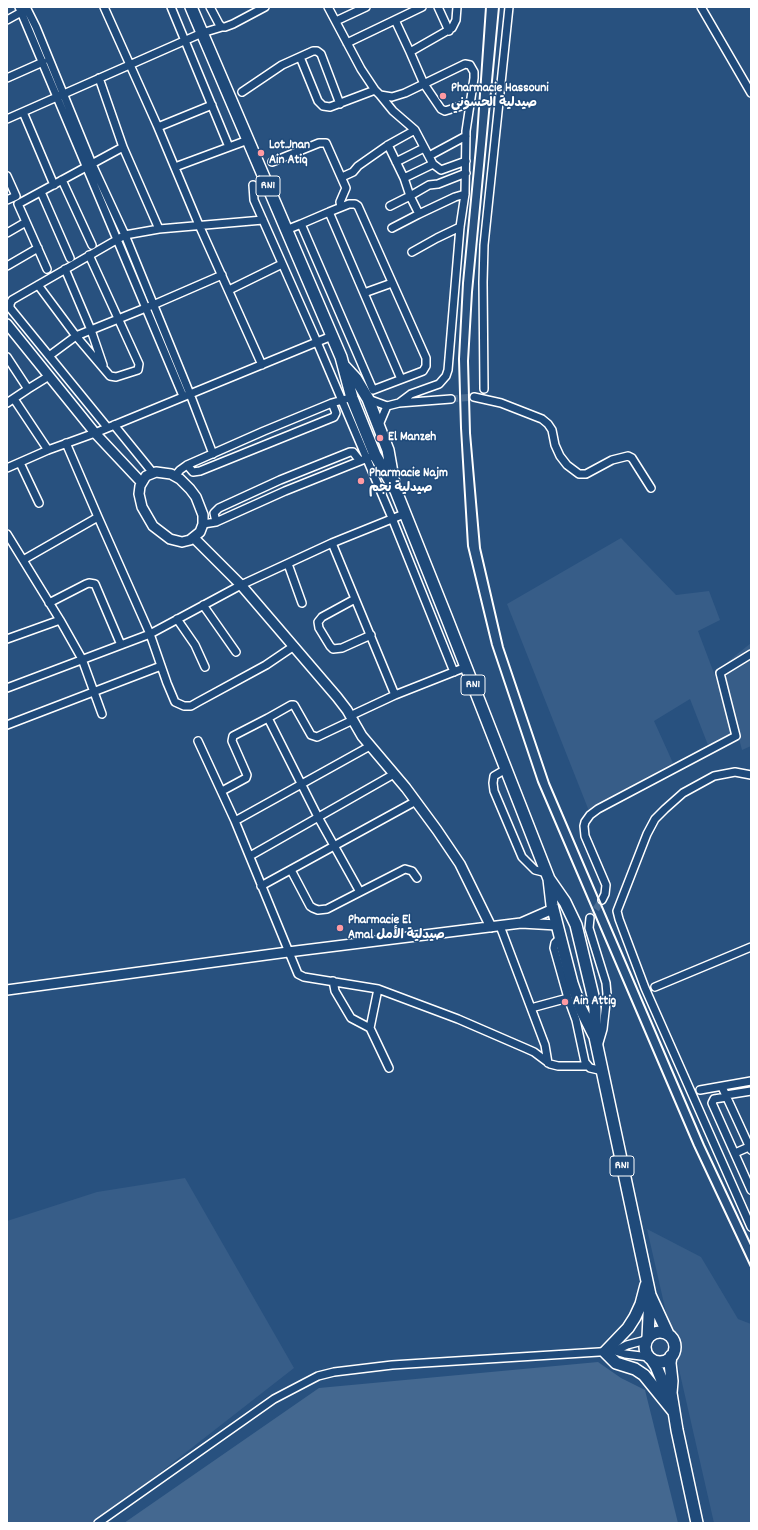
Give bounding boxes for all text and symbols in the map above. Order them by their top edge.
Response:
place label: Pharmacie Hassouni صيدلية الحسوني [451,81,549,112]
marker: Pharmacie Hassouni صيدلية الحسوني [438,91,448,101]
place label: Lot.Jnan Ain Atiq [269,138,310,169]
marker: Lot.Jnan Ain Atiq [256,148,266,158]
road number: RN1 [256,176,280,196]
place label: El Manzeh [388,430,436,446]
marker: El Manzeh [375,433,385,443]
place label: Pharmacie Najm صيدلية نجم [369,466,448,497]
marker: Pharmacie Najm صيدلية نجم [356,476,366,486]
road number: RN1 [461,675,485,695]
place label: Pharmacie El Amal صيدلية الأمل [348,913,445,944]
marker: Pharmacie El Amal صيدلية الأمل [335,923,345,933]
place label: Ain Attig [573,994,616,1010]
marker: Ain Attig [560,997,570,1007]
road number: RN1 [610,1156,634,1176]

